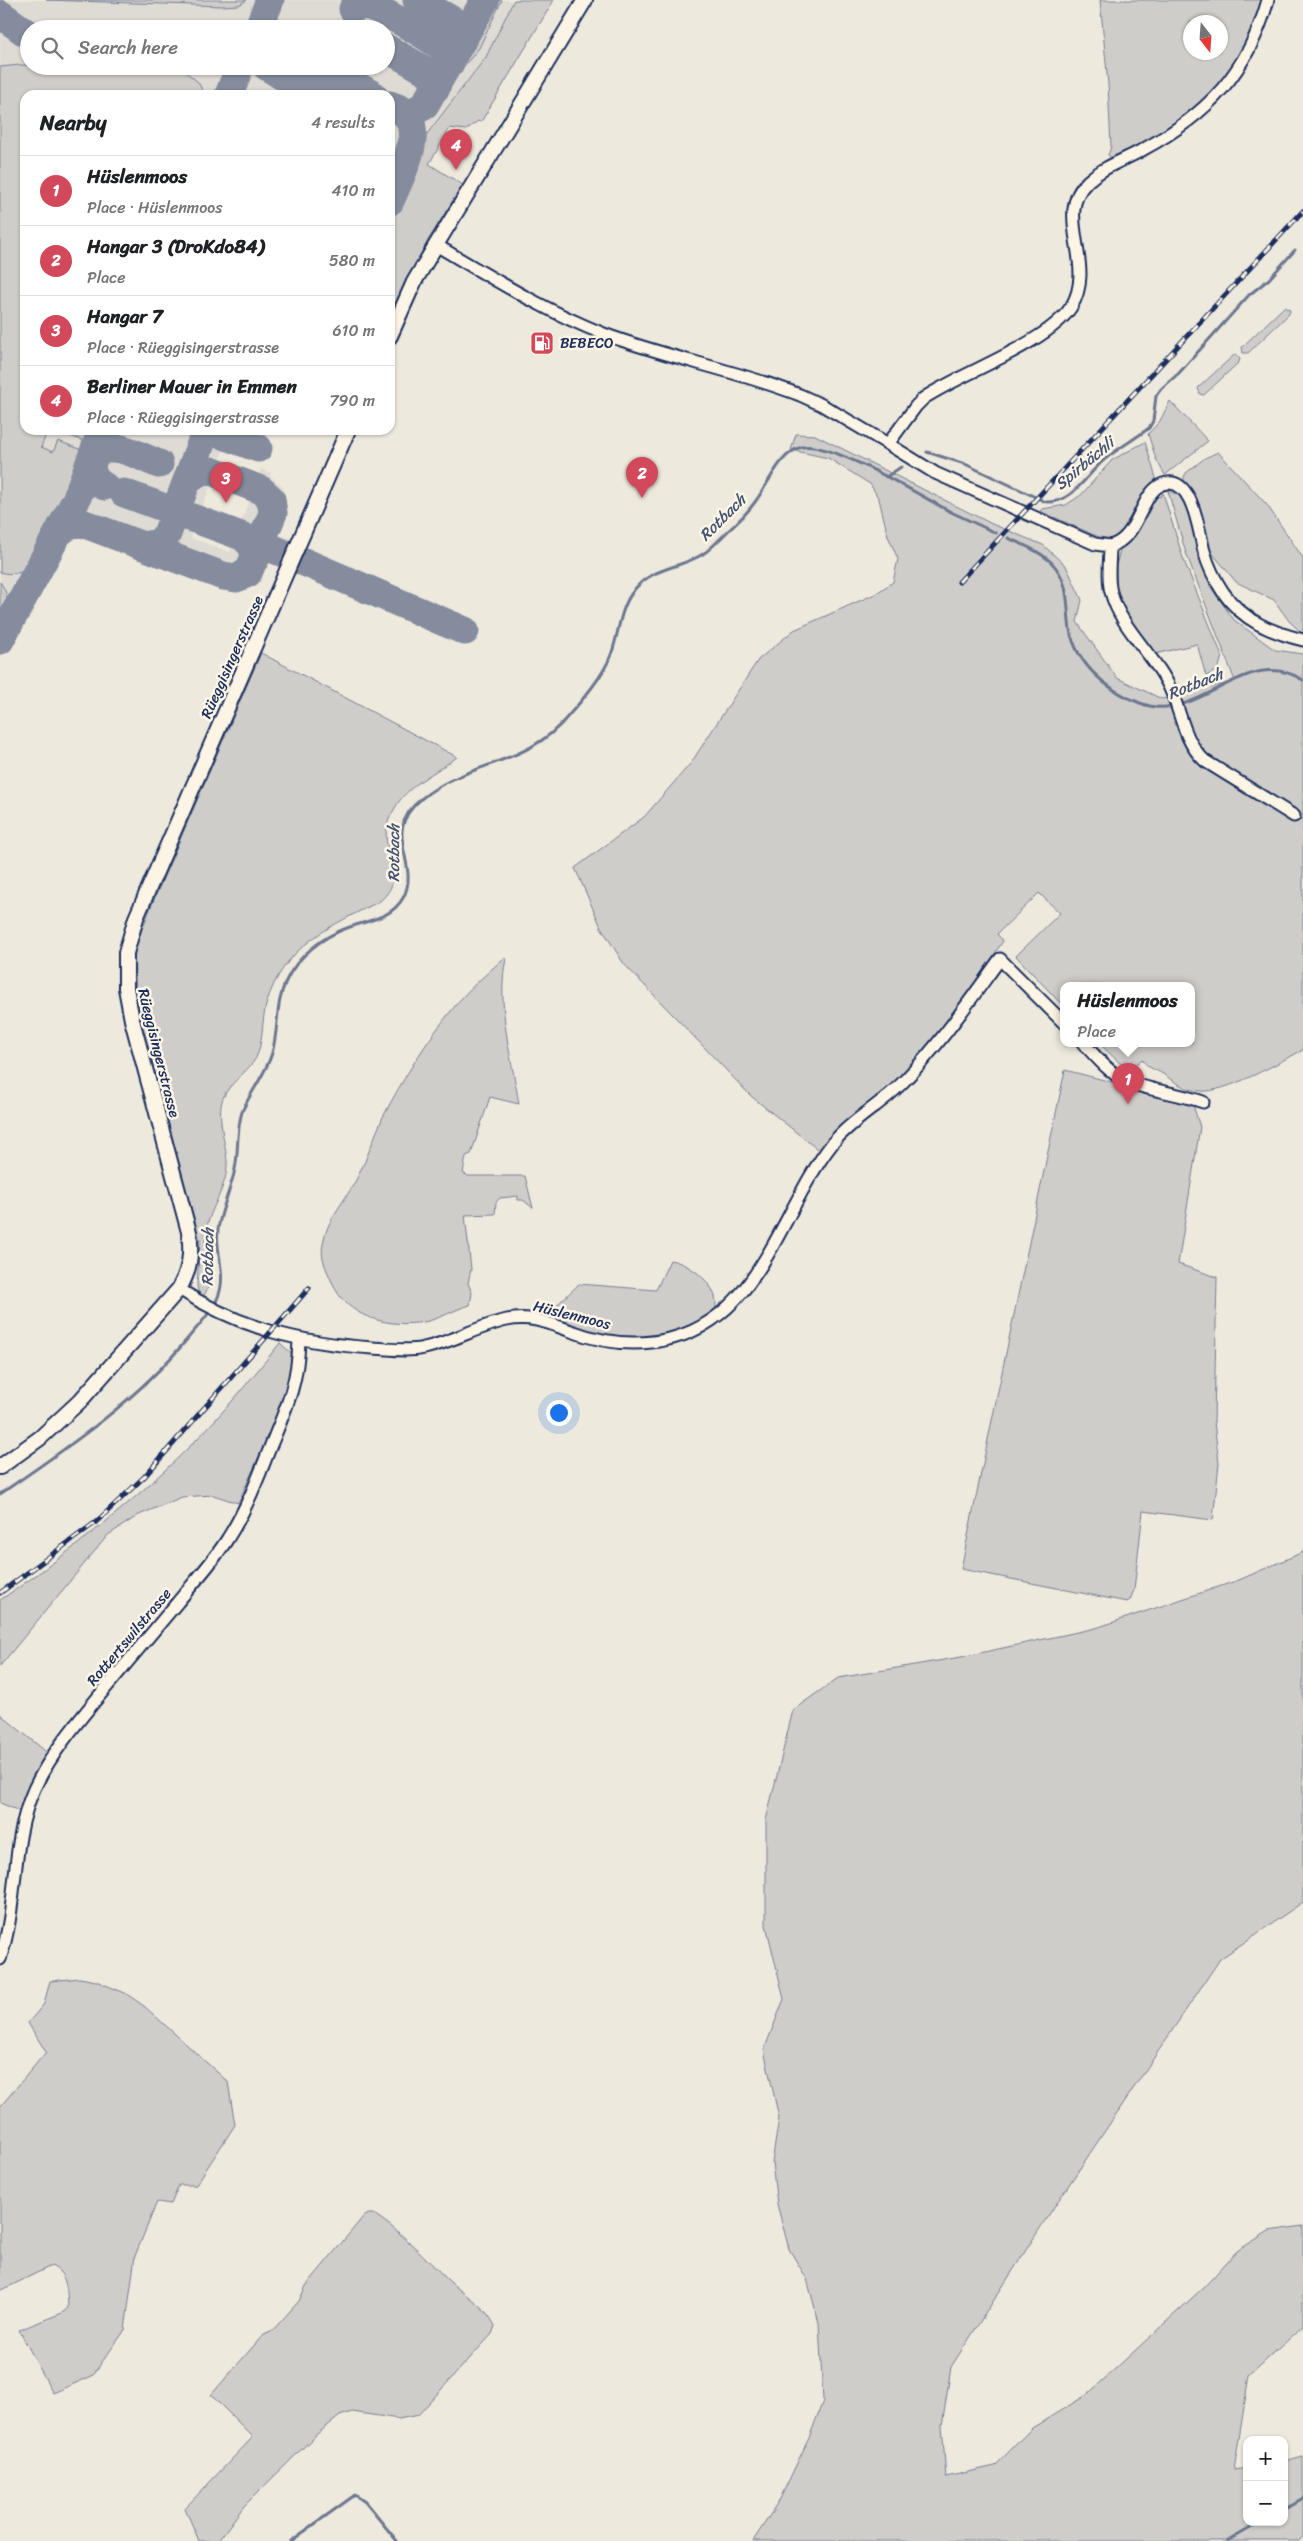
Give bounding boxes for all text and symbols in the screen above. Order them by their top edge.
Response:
north arrow [1183,15,1228,60]
search box [20,20,395,75]
text: Search here [78,31,178,64]
icon: search [38,34,66,62]
text: Nearby [40,104,106,142]
text: 4 results [311,108,375,137]
pin: 4 [440,129,472,170]
text: Hüslenmoos [87,160,187,193]
text: 1 [53,176,59,205]
text: 410 m [332,176,375,205]
text: Place · Hüslenmoos [87,193,223,222]
text: Hangar 3 (DroKdo84) [87,230,264,263]
text: 2 [51,246,61,275]
text: 580 m [329,246,375,275]
text: Place [87,263,126,292]
text: Hangar 7 [87,300,163,333]
text: 3 [52,316,60,345]
text: 610 m [332,316,375,345]
fuel station icon: BEBECO [529,330,555,356]
place label: BEBECO [560,330,614,356]
text: Place · Rüeggisingerstrasse [87,333,279,362]
text: Berliner Mauer in Emmen [87,370,297,403]
text: 4 [51,386,61,415]
text: 790 m [329,386,375,415]
text: Place · Rüeggisingerstrasse [87,403,279,432]
water label: Spirbächli [1048,427,1124,497]
pin: 2 [626,457,658,498]
pin: 3 [210,462,242,503]
water label: Rotbach [692,486,754,548]
street label: Rüeggisingerstrasse [193,591,271,723]
water label: Rotbach [1163,659,1229,708]
water label: Rotbach [379,822,408,882]
popup [1060,982,1195,1047]
text: Hüslenmoos [1077,984,1178,1017]
street label: Rüeggisingerstrasse [130,986,188,1120]
text: Place [1077,1017,1116,1046]
pin: 1 [1112,1063,1144,1104]
water label: Rotbach [192,1226,223,1286]
street label: Hüslenmoos [530,1293,614,1337]
your location [546,1400,572,1426]
street label: Rottertswilstrasse [80,1582,178,1692]
map controls [1243,2436,1288,2526]
button: + [1243,2436,1288,2481]
button: − [1243,2481,1288,2526]

